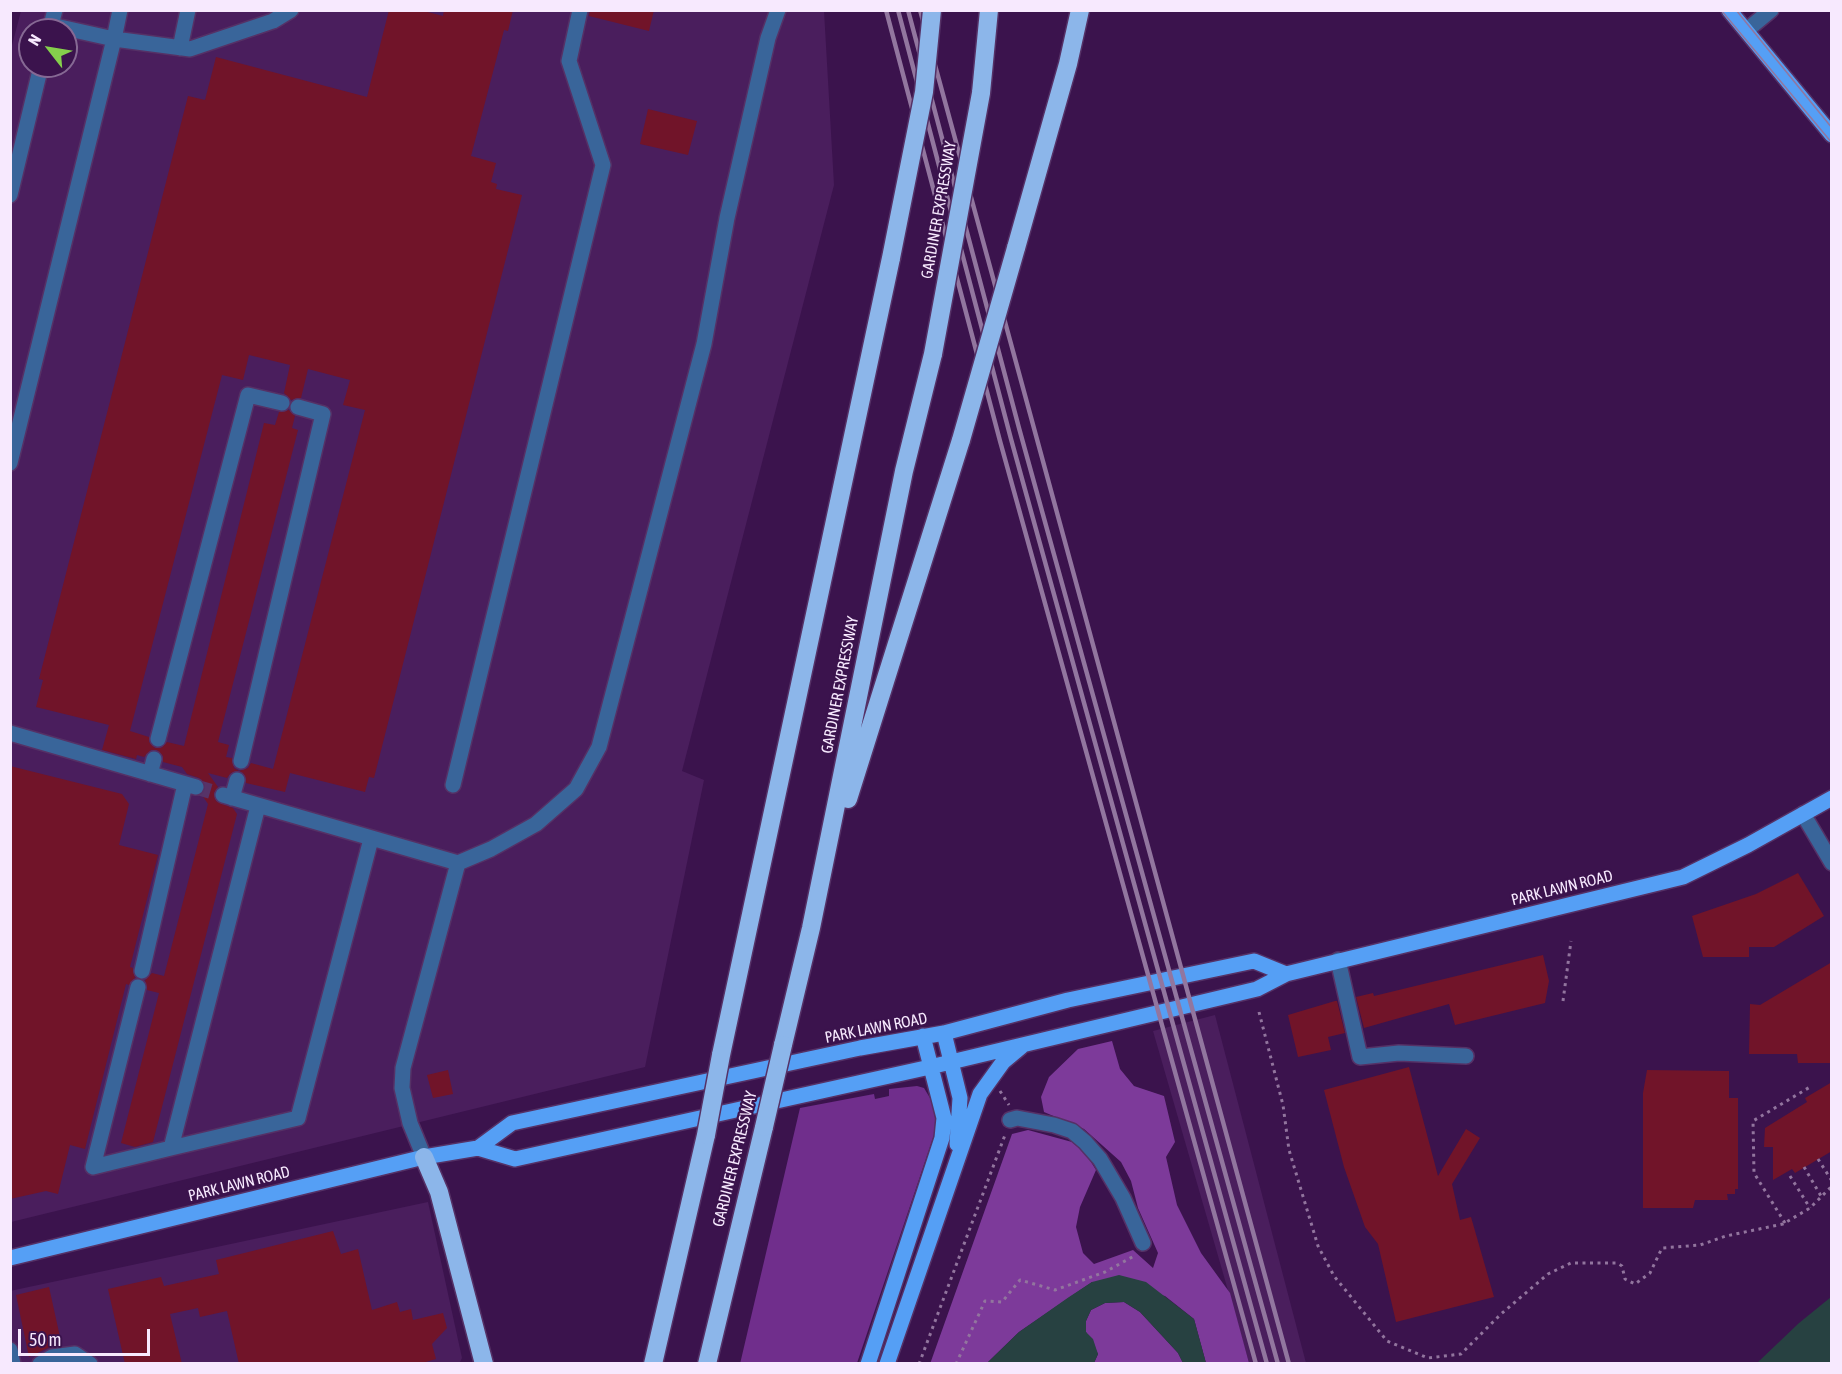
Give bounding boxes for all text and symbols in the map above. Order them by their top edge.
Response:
north arrow [18,18,78,78]
text: N [24,31,44,48]
street label: GARDINER EXPRESSWAY [917,140,961,280]
street label: GARDINER EXPRESSWAY [817,615,863,755]
street label: PARK LAWN ROAD [1509,866,1615,910]
street label: PARK LAWN ROAD [823,1009,929,1047]
street label: GARDINER EXPRESSWAY [709,1089,761,1229]
street label: PARK LAWN ROAD [186,1162,292,1206]
scale bar [21,1317,153,1355]
text: 50 m [29,1329,61,1350]

